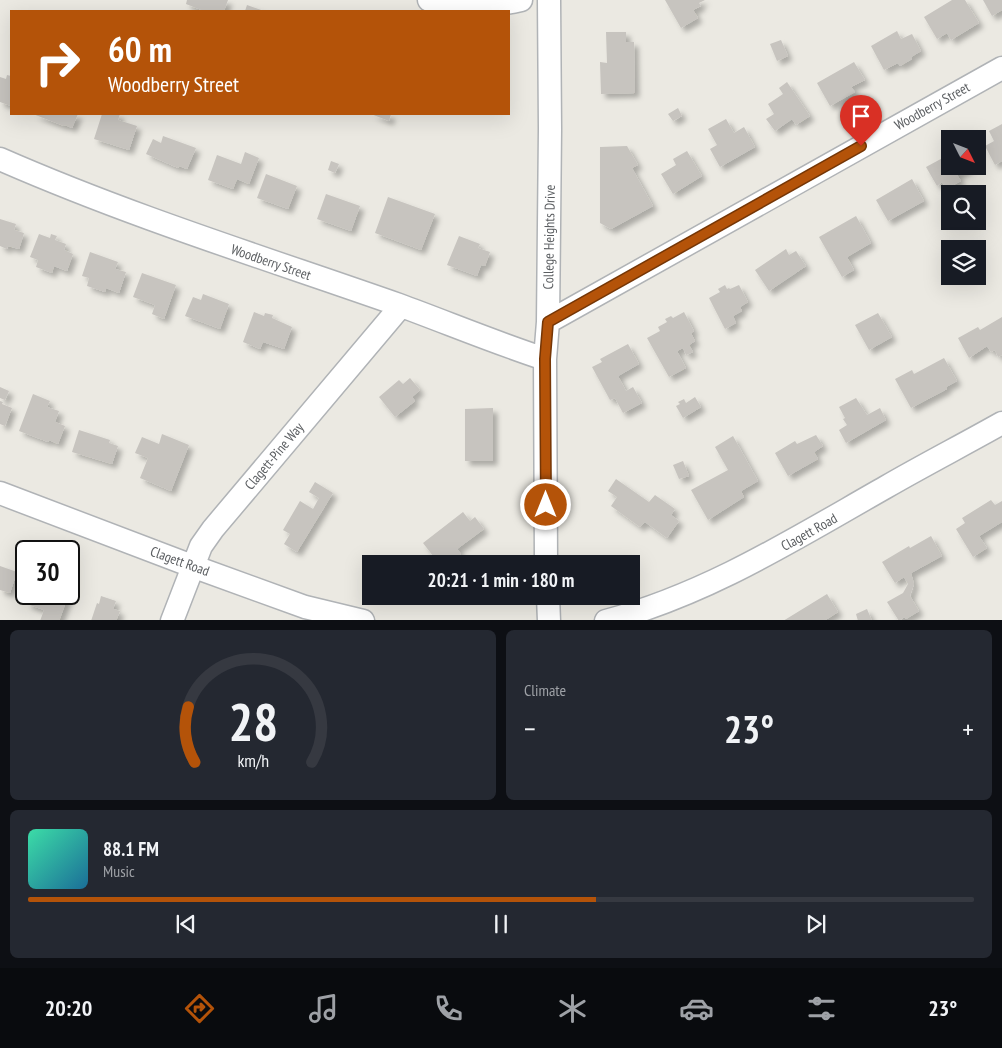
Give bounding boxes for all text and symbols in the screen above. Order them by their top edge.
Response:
text: 60 m [108,26,172,72]
icon: right [25,30,90,95]
text: Woodberry Street [108,70,239,98]
street label: Woodberry Street [891,78,973,134]
pin [840,95,882,146]
icon: arrive [847,102,875,130]
north arrow [941,130,986,175]
map controls [941,130,986,285]
street label: College Heights Drive [539,184,559,289]
button: search [941,185,986,230]
street label: Woodberry Street [229,240,313,284]
button: layers [941,240,986,285]
street label: Clagett-Pine Way [241,418,308,493]
position arrow [519,478,571,530]
street label: Clagett Road [778,509,840,555]
speed limit sign: 30 [15,540,80,605]
street label: Clagett Road [148,542,212,580]
text: 20:21 · 1 min · 180 m [428,568,574,592]
text: Climate [524,680,566,700]
text: 28 [228,688,278,755]
text: 23° [724,704,774,753]
text: − [524,710,536,747]
text: + [962,710,974,747]
text: km/h [237,749,269,772]
text: 88.1 FM [103,837,159,861]
text: Music [103,861,135,881]
icon: previous [172,910,200,938]
icon: pause [487,910,515,938]
icon: next [802,910,830,938]
icon: directions [182,991,217,1026]
icon: music [306,991,341,1026]
icon: phone [431,991,466,1026]
icon: climate [555,991,590,1026]
icon: car [679,991,714,1026]
icon: filters [804,991,839,1026]
text: 20:20 [45,994,92,1022]
text: 23° [928,994,957,1022]

